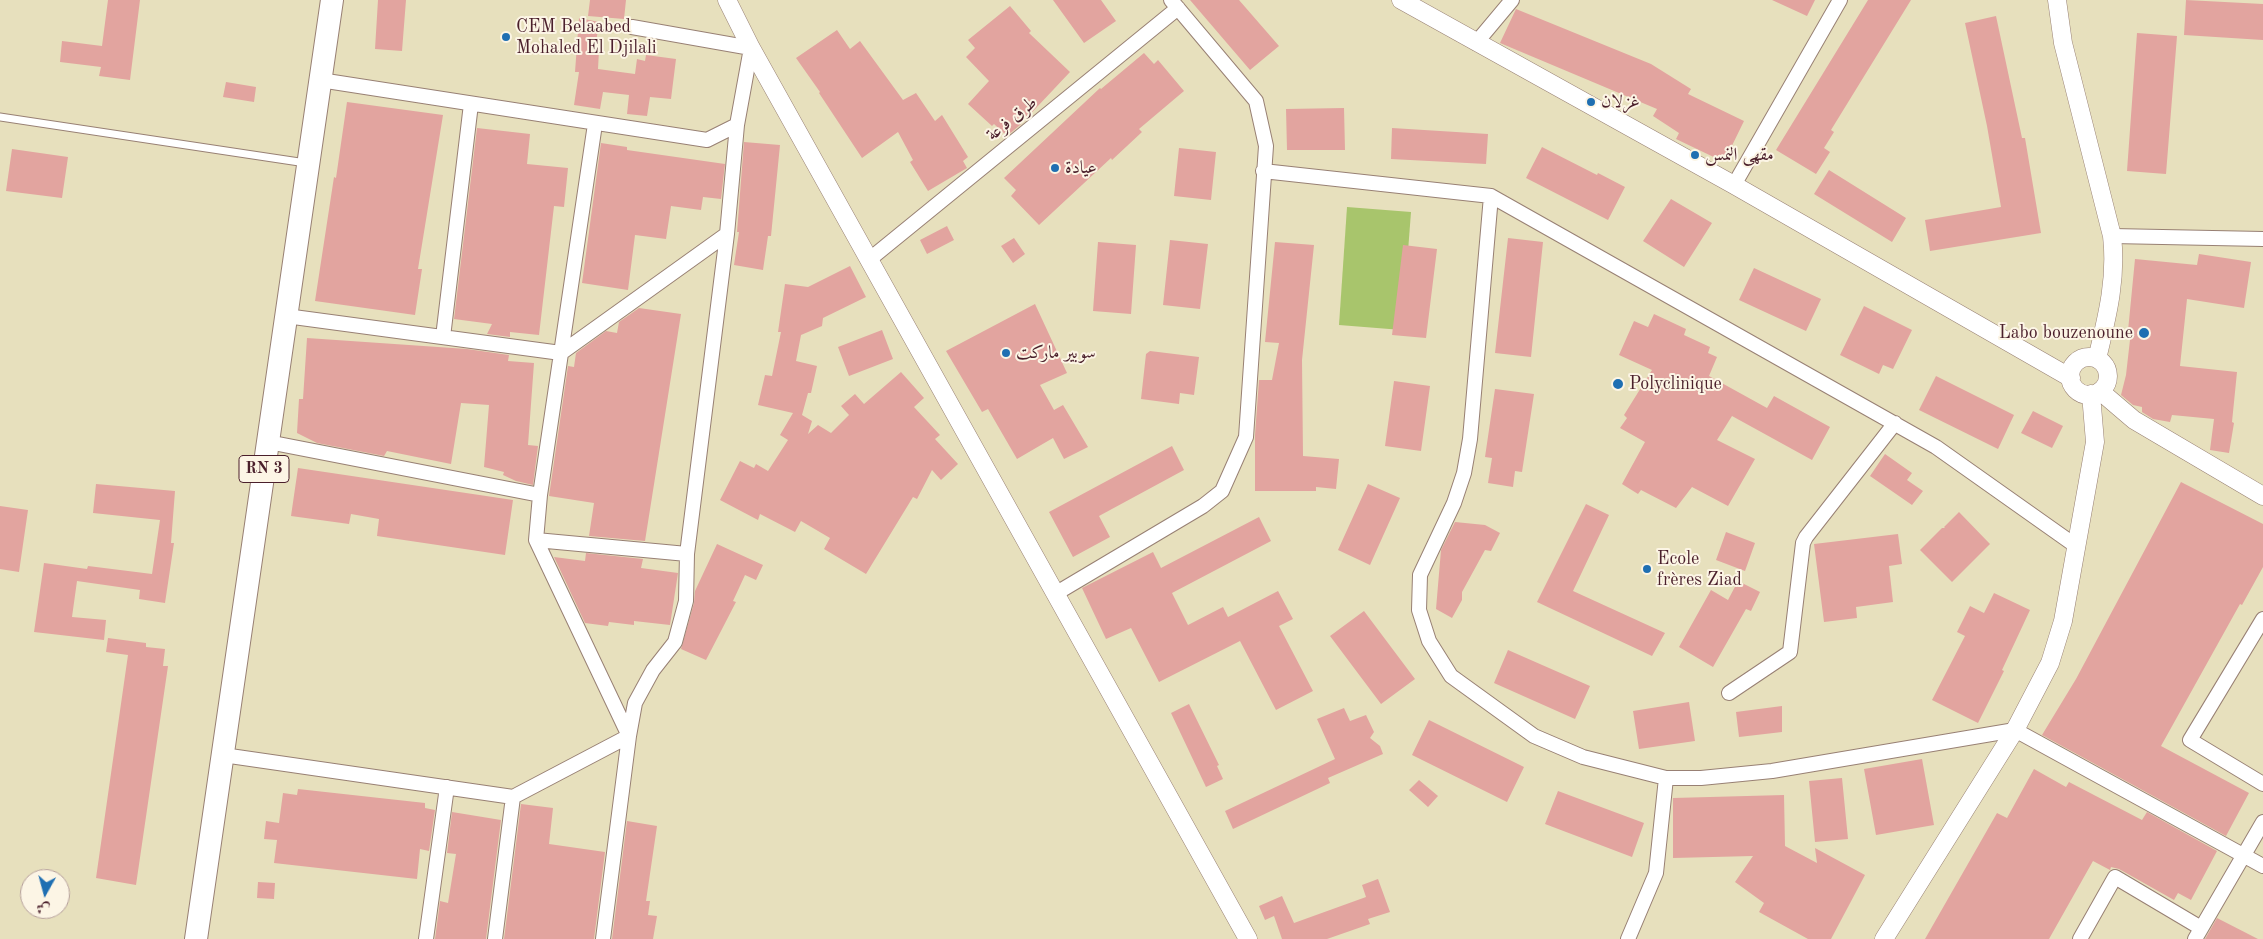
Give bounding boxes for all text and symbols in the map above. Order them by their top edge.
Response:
place label: CEM Belaabed Mohaled El Djilali [516,16,657,58]
marker: CEM Belaabed Mohaled El Djilali [500,31,512,43]
place label: غزلان [1601,91,1640,113]
street label: طرق فرعة [982,92,1042,146]
marker: غزلان [1585,96,1597,108]
place label: مقهى النمس [1705,144,1774,166]
marker: مقهى النمس [1689,149,1701,161]
place label: عيادة [1065,157,1097,179]
marker: عيادة [1049,162,1061,174]
place label: Labo bouzenoune [1999,322,2133,344]
marker: Labo bouzenoune [2137,326,2151,340]
place label: سوبير ماركت [1016,342,1096,364]
marker: سوبير ماركت [1000,347,1012,359]
place label: Polyclinique [1629,373,1722,395]
marker: Polyclinique [1611,377,1625,391]
road number: RN 3 [239,456,289,482]
place label: Ecole frères Ziad [1657,548,1742,590]
marker: Ecole frères Ziad [1641,563,1653,575]
north arrow [20,869,70,919]
text: ش [36,900,51,916]

